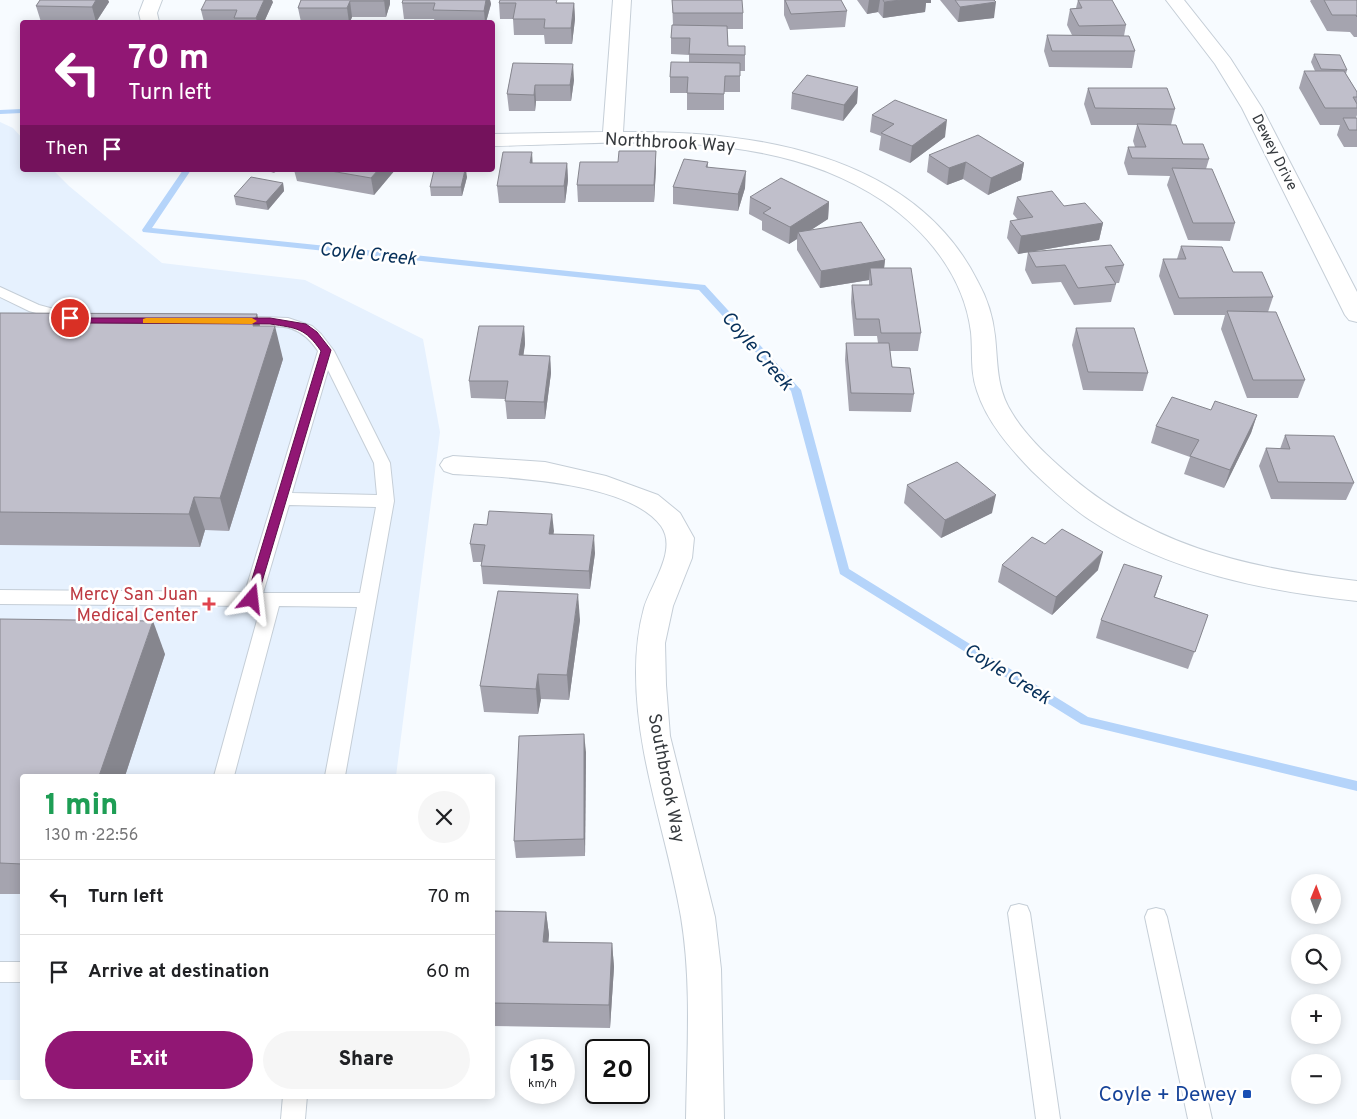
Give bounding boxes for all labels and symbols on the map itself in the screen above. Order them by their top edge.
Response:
street label: Dewey Drive [1246,111,1301,194]
street label: Northbrook Way [604,129,736,158]
water label: Coyle Creek [318,238,418,272]
pin [49,297,91,339]
water label: Coyle Creek [715,307,798,396]
position arrow [225,572,277,624]
place label: Mercy San Juan Medical Center [69,584,198,628]
marker: Mercy San Juan Medical Center [202,597,216,611]
water label: Coyle Creek [959,639,1055,711]
street label: Southbrook Way [642,712,689,845]
north arrow [1291,874,1341,924]
speed limit sign: 20 [585,1039,650,1104]
place label: Coyle + Dewey [1098,1082,1237,1109]
marker: Coyle + Dewey [1241,1088,1253,1100]

